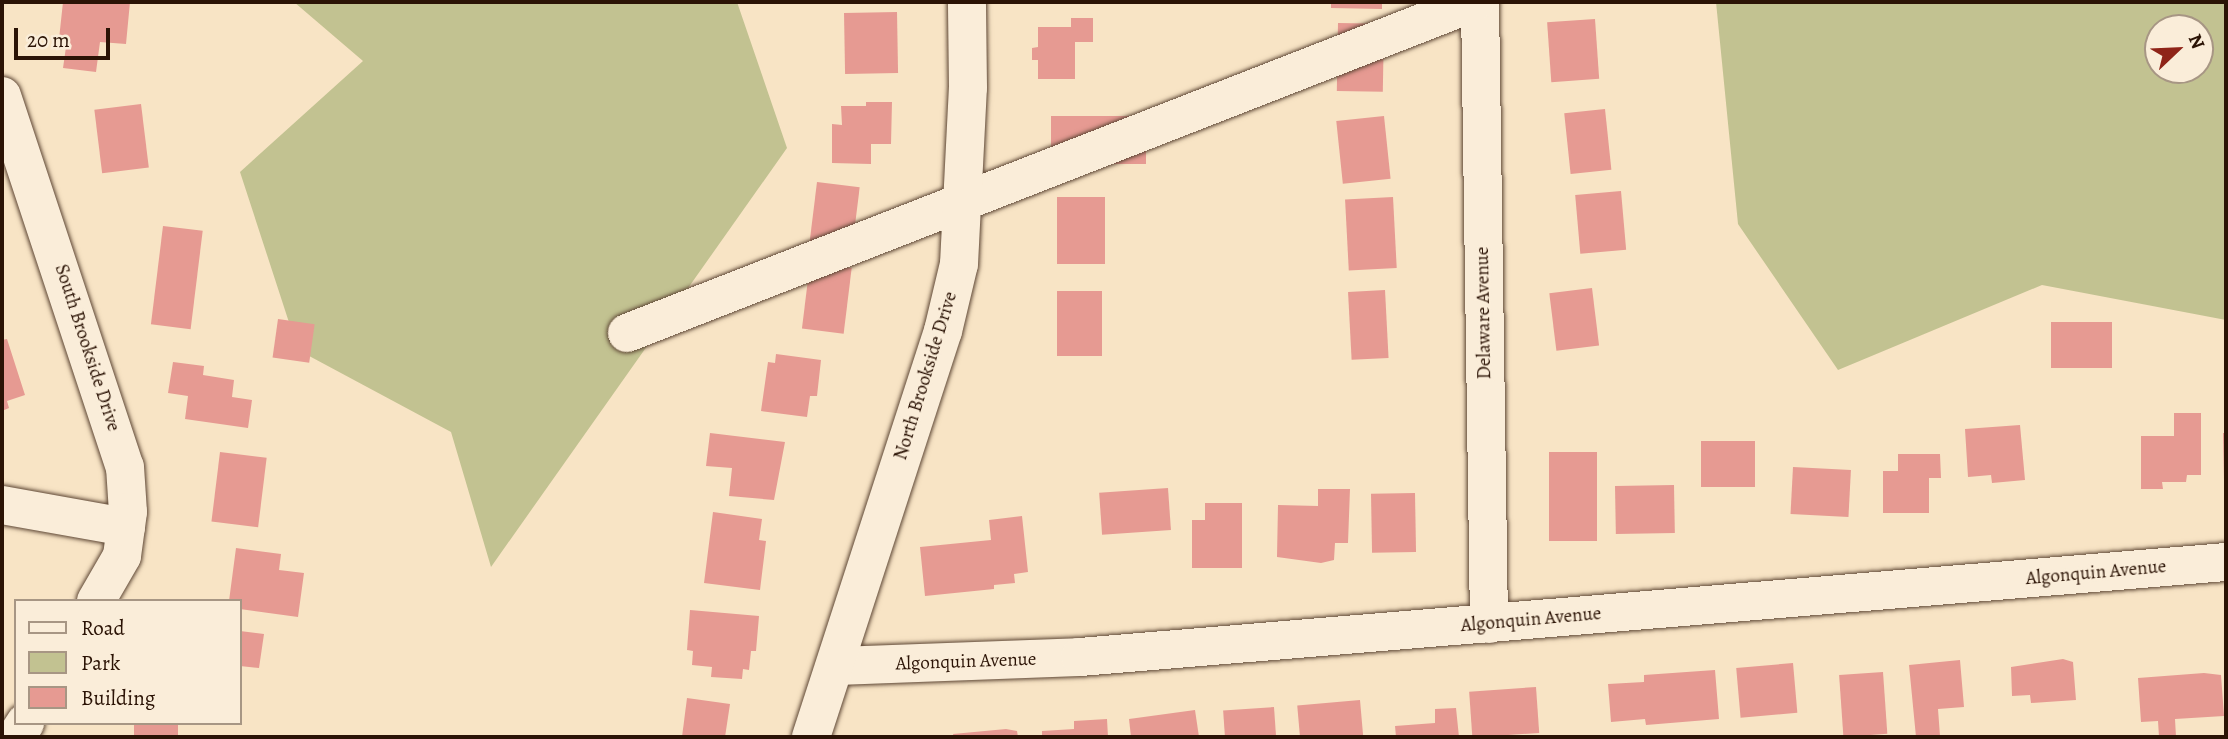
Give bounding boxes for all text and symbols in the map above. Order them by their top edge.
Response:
scale bar [18,14,114,58]
north arrow [2144,14,2214,84]
text: 20 m [27,26,70,54]
text: N [2182,30,2211,53]
street label: Delaware Avenue [1471,246,1497,380]
street label: South Brookside Drive [49,262,125,434]
street label: North Brookside Drive [890,289,962,463]
street label: Algonquin Avenue [2025,556,2167,590]
legend [14,599,242,725]
street label: Algonquin Avenue [1460,603,1602,637]
text: Road [81,614,125,642]
street label: Algonquin Avenue [895,648,1037,676]
text: Park [81,649,120,677]
text: Building [81,684,155,712]

